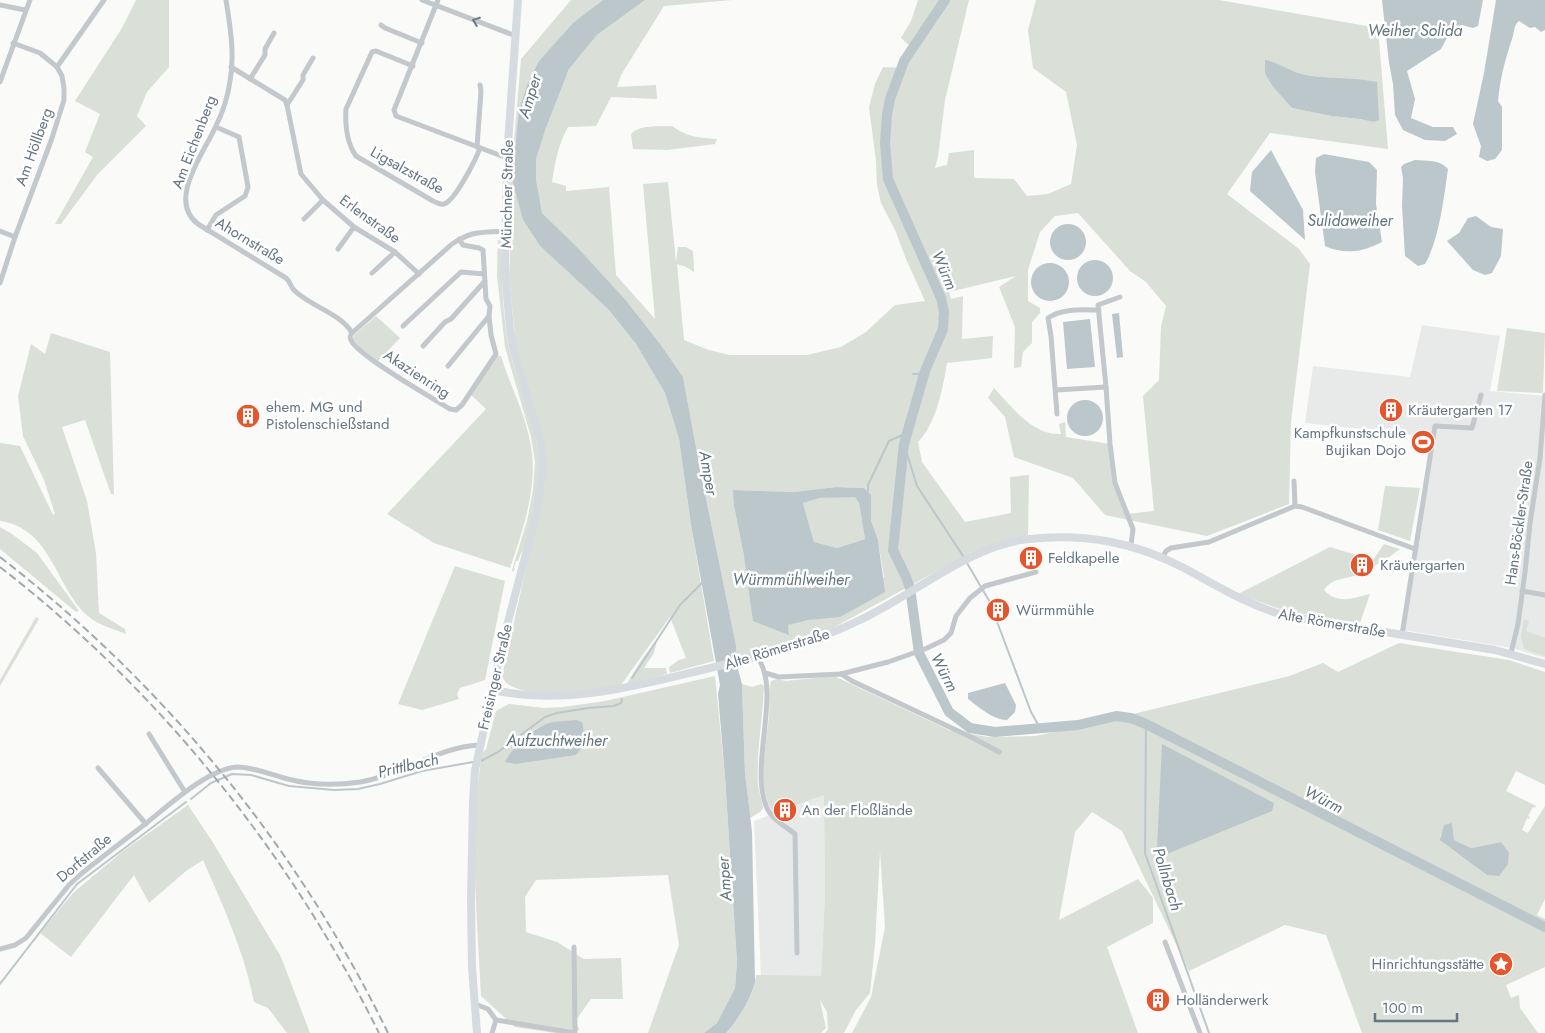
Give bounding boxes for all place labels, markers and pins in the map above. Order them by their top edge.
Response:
place label: ehem. MG und Pistolenschießstand [266,396,389,435]
building icon: Kräutergarten 17 [1378,397,1404,423]
place label: Kräutergarten 17 [1408,399,1512,421]
building icon: ehem. MG und Pistolenschießstand [235,403,261,429]
place label: Kampfkunstschule Bujikan Dojo [1294,422,1406,461]
sports icon: Kampfkunstschule Bujikan Dojo [1410,429,1436,455]
building icon: Feldkapelle [1018,545,1044,571]
place label: Feldkapelle [1048,547,1120,569]
building icon: Kräutergarten [1349,552,1375,578]
place label: Kräutergarten [1380,554,1465,576]
building icon: Würmmühle [985,597,1011,623]
place label: Würmmühle [1016,599,1094,621]
building icon: An der Floßlände [772,797,798,823]
place label: An der Floßlände [802,799,913,821]
place icon: Hinrichtungsstätte [1488,951,1514,977]
place label: Hinrichtungsstätte [1372,953,1484,975]
building icon: Holländerwerk [1145,987,1171,1013]
place label: Holländerwerk [1176,989,1269,1011]

